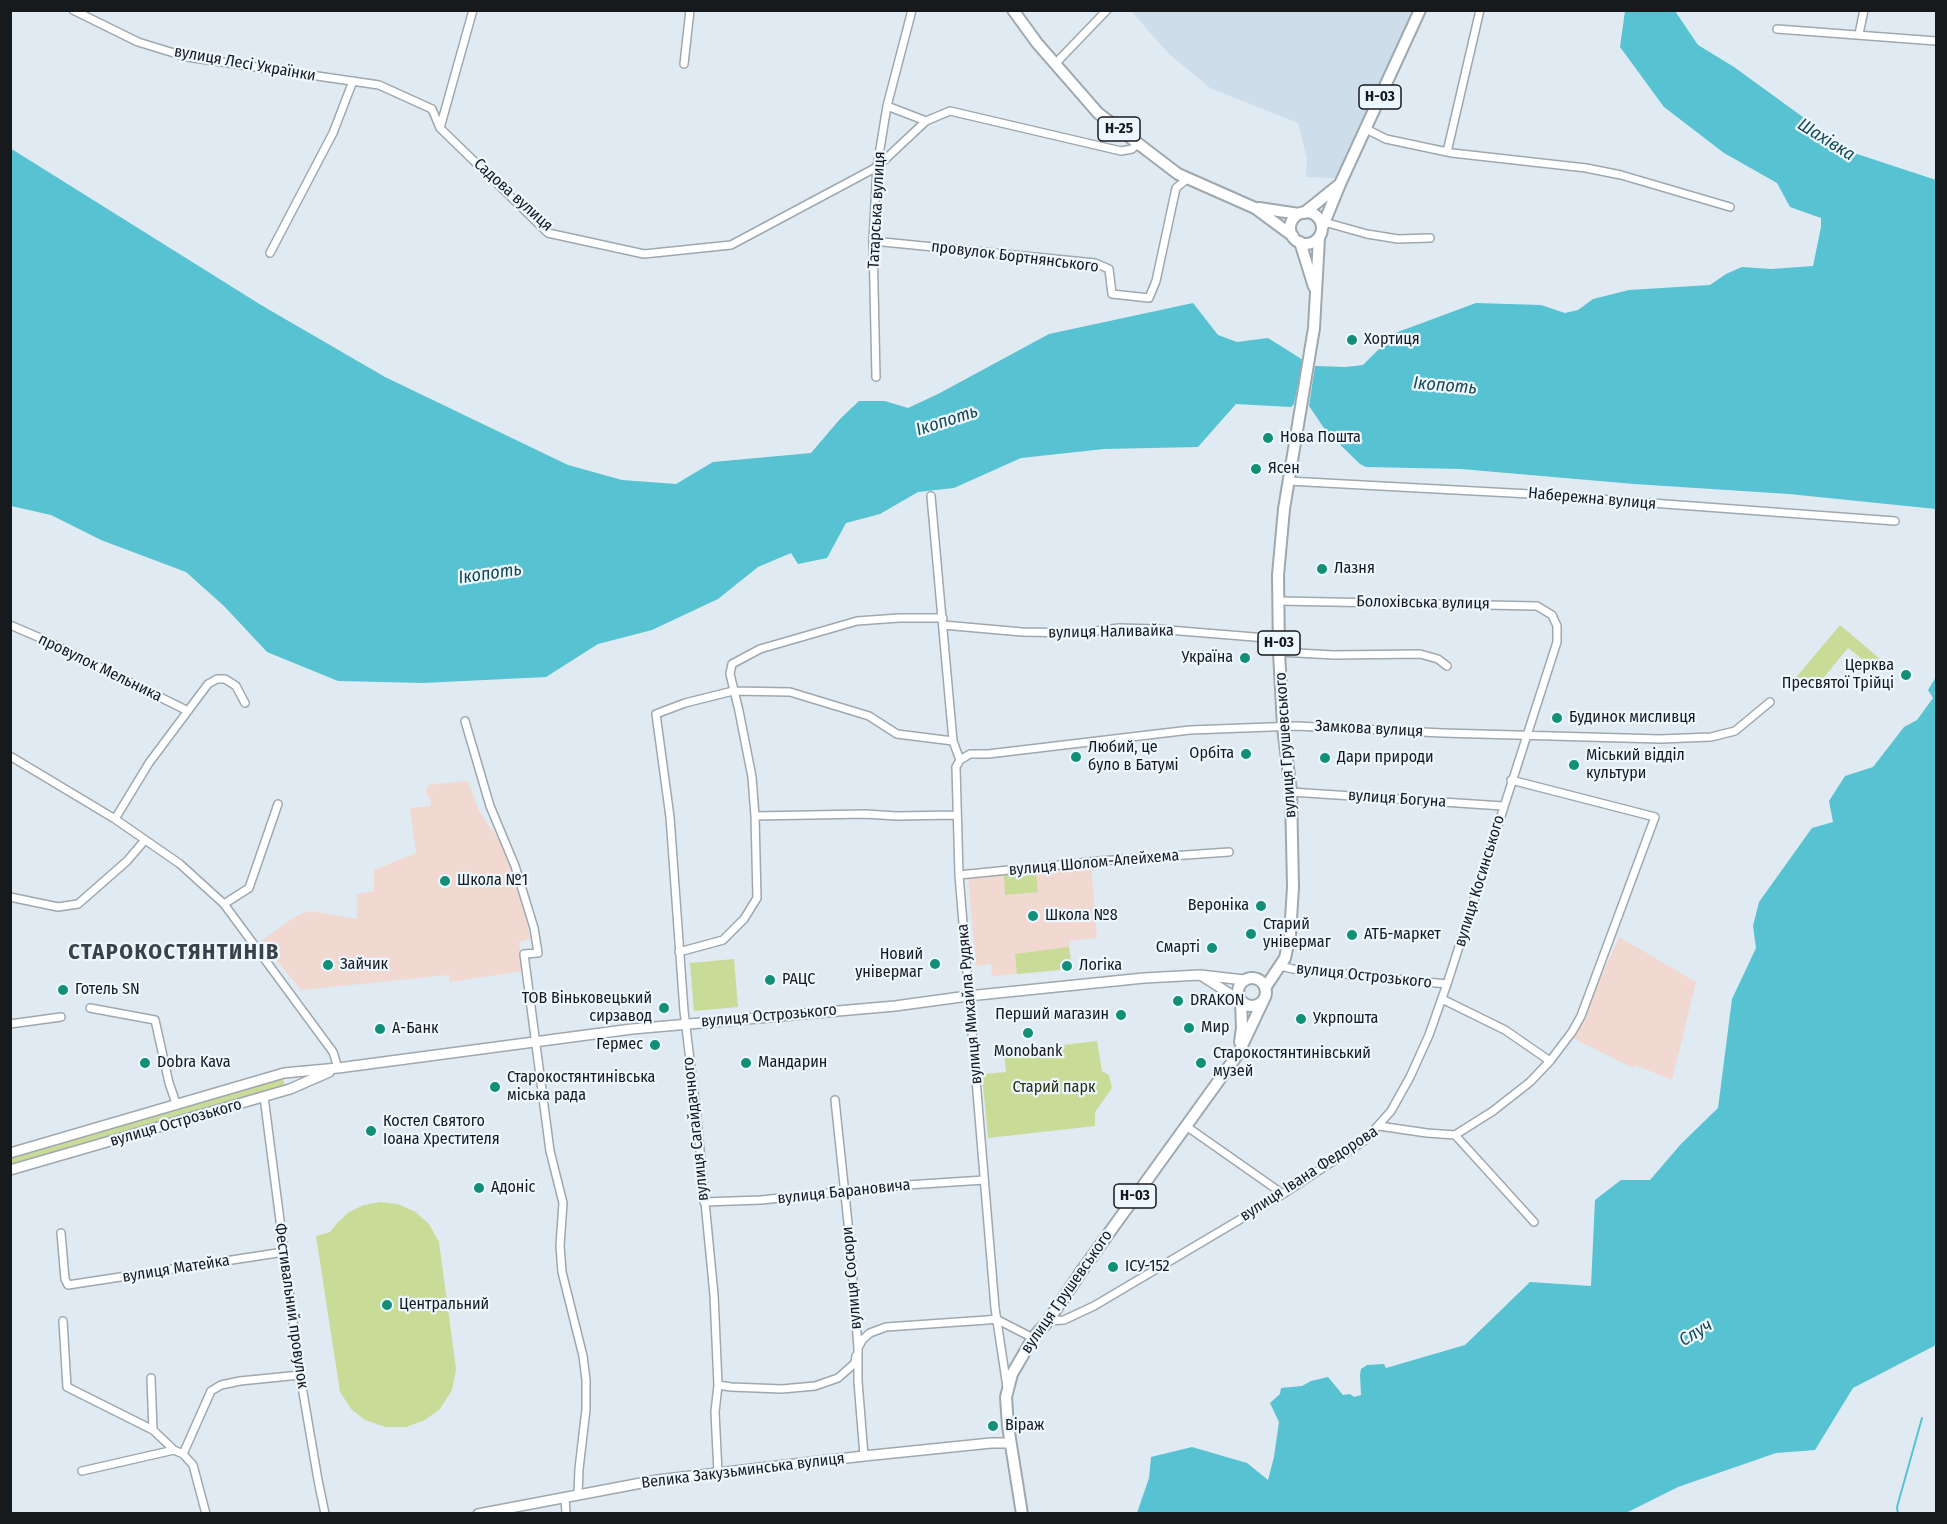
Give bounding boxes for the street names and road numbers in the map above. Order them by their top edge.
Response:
street label: вулиця Лесі Українки [173,42,317,86]
road number: Н-03 [1359,85,1401,109]
road number: Н-25 [1098,117,1140,141]
street label: Татарська вулиця [864,151,890,269]
street label: Садова вулиця [470,154,556,236]
street label: провулок Бортнянського [930,237,1100,277]
street label: Набережна вулиця [1527,484,1657,514]
street label: Болохівська вулиця [1356,592,1490,614]
street label: вулиця Наливайка [1048,621,1174,643]
street label: провулок Мельника [35,630,165,706]
road number: Н-03 [1258,631,1300,655]
street label: вулиця Грушевського [1271,671,1301,819]
street label: Замкова вулиця [1314,717,1424,741]
street label: вулиця Богуна [1347,786,1447,812]
street label: вулиця Косинського [1451,813,1509,949]
street label: вулиця Шолом-Алейхема [1008,846,1180,880]
street label: вулиця Михайла Рудяка [953,923,987,1085]
street label: вулиця Острозького [1295,959,1433,993]
street label: вулиця Острозького [700,1001,838,1031]
street label: вулиця Сагайдачного [679,1056,713,1202]
street label: вулиця Острозького [108,1095,244,1151]
street label: вулиця Івана Федорова [1236,1122,1382,1226]
street label: вулиця Барановича [777,1175,911,1209]
road number: Н-03 [1114,1184,1156,1208]
street label: Фестивальний провулок [270,1222,312,1390]
street label: вулиця Сосюри [838,1226,866,1330]
street label: вулиця Грушевського [1017,1227,1117,1357]
street label: вулиця Матейка [121,1251,231,1287]
street label: Велика Закузьминська вулиця [640,1449,846,1493]

